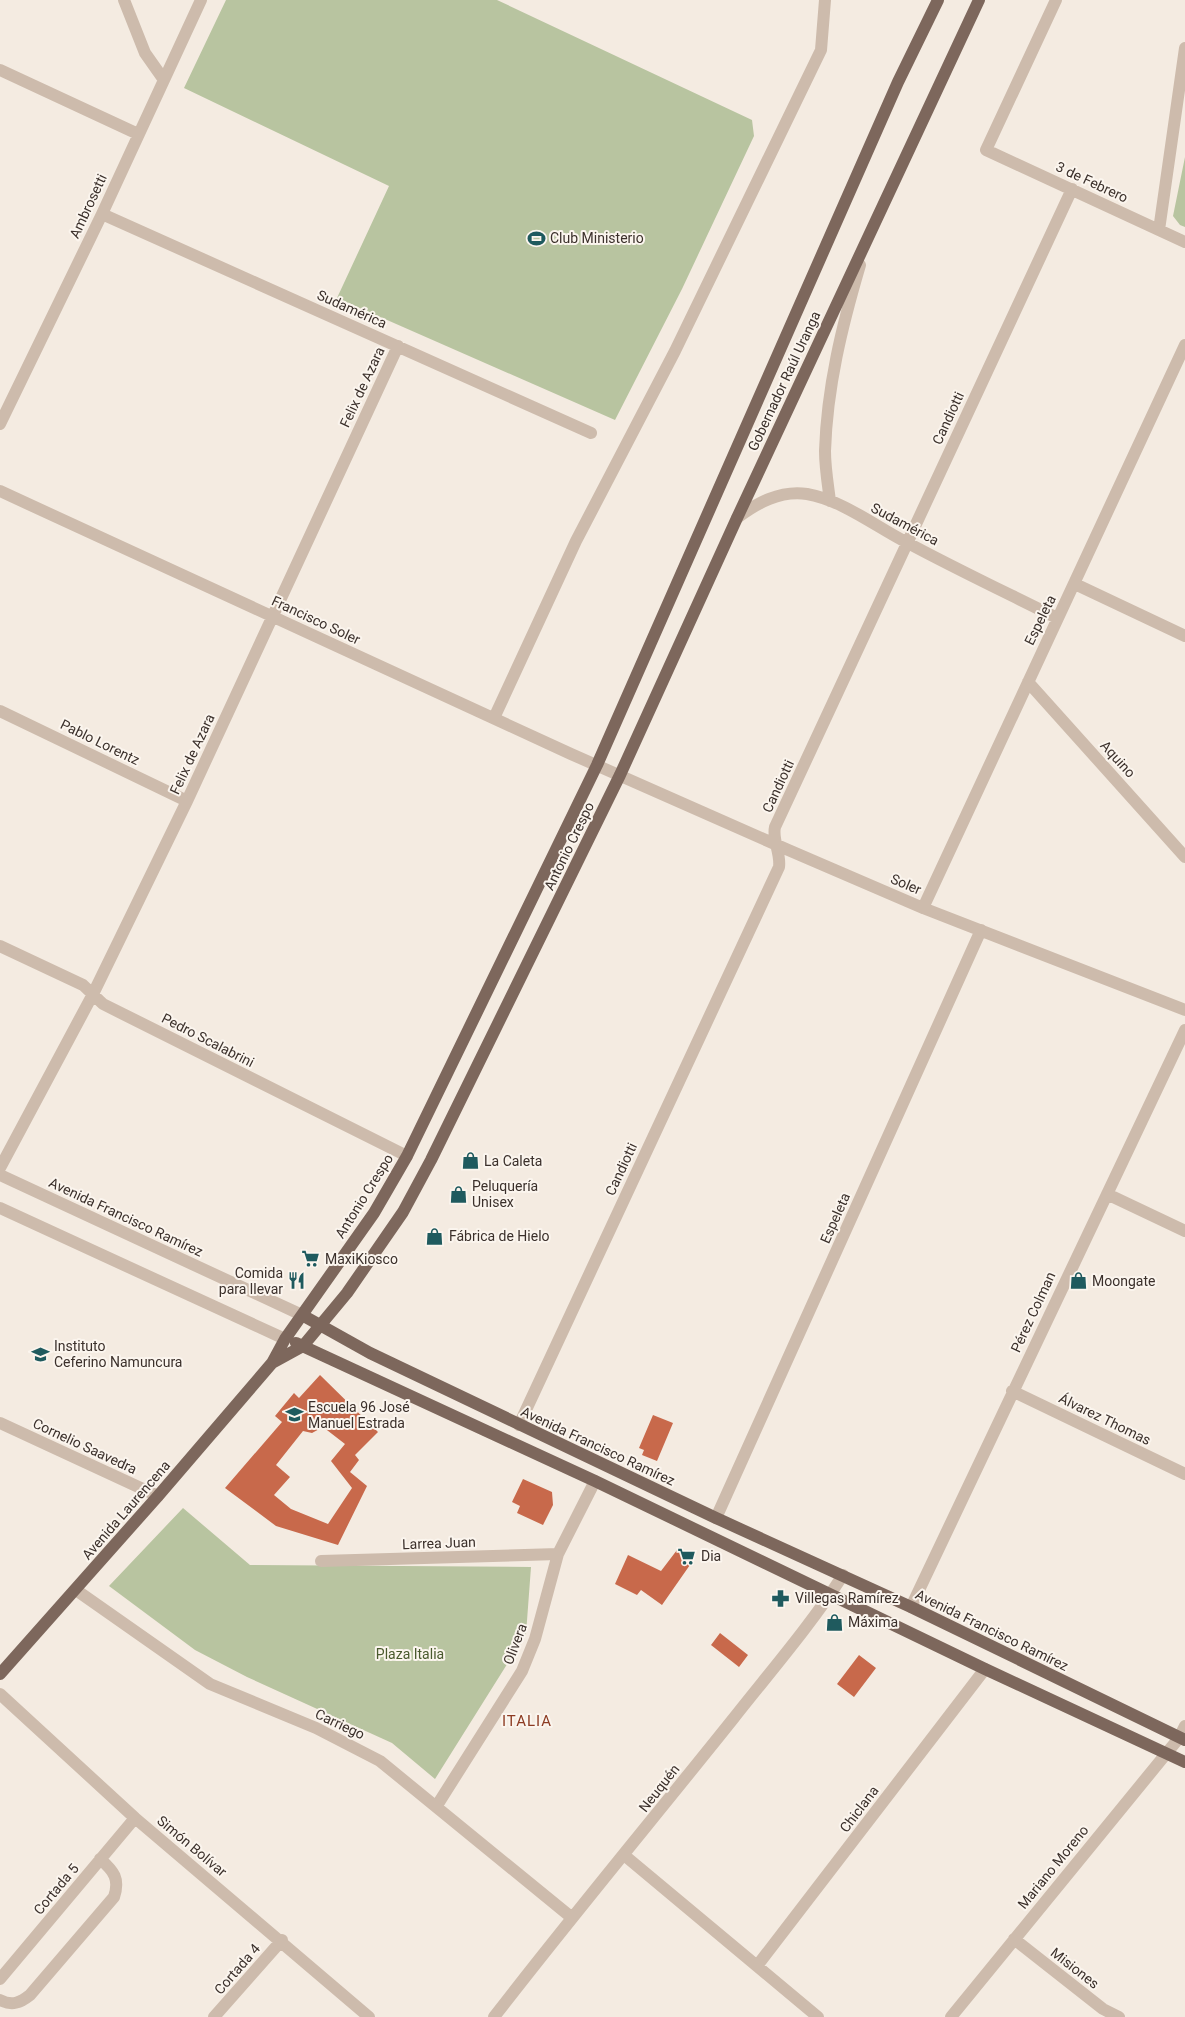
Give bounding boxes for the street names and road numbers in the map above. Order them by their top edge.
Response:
street label: 3 de Febrero [1053,158,1131,206]
street label: Ambrosetti [66,171,110,241]
street label: Sudamérica [315,287,389,331]
street label: Gobernador Raúl Uranga [745,309,823,453]
street label: Felix de Azara [336,344,388,430]
street label: Candiotti [929,389,967,447]
street label: Sudamérica [868,499,942,549]
street label: Francisco Soler [269,592,363,648]
street label: Espeleta [1021,592,1059,648]
street label: Felix de Azara [166,711,218,797]
street label: Pablo Lorentz [58,716,142,768]
street label: Aquino [1097,737,1139,781]
street label: Candiotti [759,757,797,815]
street label: Antonio Crespo [541,799,597,893]
street label: Soler [888,870,924,898]
street label: Pedro Scalabrini [159,1010,257,1070]
street label: Candiotti [602,1140,640,1198]
street label: Antonio Crespo [332,1151,396,1241]
street label: Avenida Francisco Ramírez [46,1174,206,1260]
street label: Espeleta [817,1190,853,1246]
street label: Pérez Colman [1007,1269,1059,1355]
street label: Álvarez Thomas [1056,1389,1154,1448]
street label: Avenida Francisco Ramírez [518,1403,678,1489]
street label: Cornelio Saavedra [30,1415,140,1477]
street label: Avenida Laurencena [79,1457,173,1563]
street label: Larrea Juan [402,1534,476,1552]
street label: Avenida Francisco Ramírez [913,1586,1071,1674]
street label: Olivera [500,1621,530,1667]
street label: Carriego [313,1706,367,1742]
street label: Neuquén [635,1761,683,1815]
street label: Chiclana [836,1783,882,1835]
street label: Simón Bolívar [154,1812,230,1880]
street label: Mariano Moreno [1014,1822,1092,1912]
street label: Cortada 5 [30,1860,82,1918]
street label: Cortada 4 [211,1941,263,1997]
street label: Misiones [1048,1944,1102,1992]

